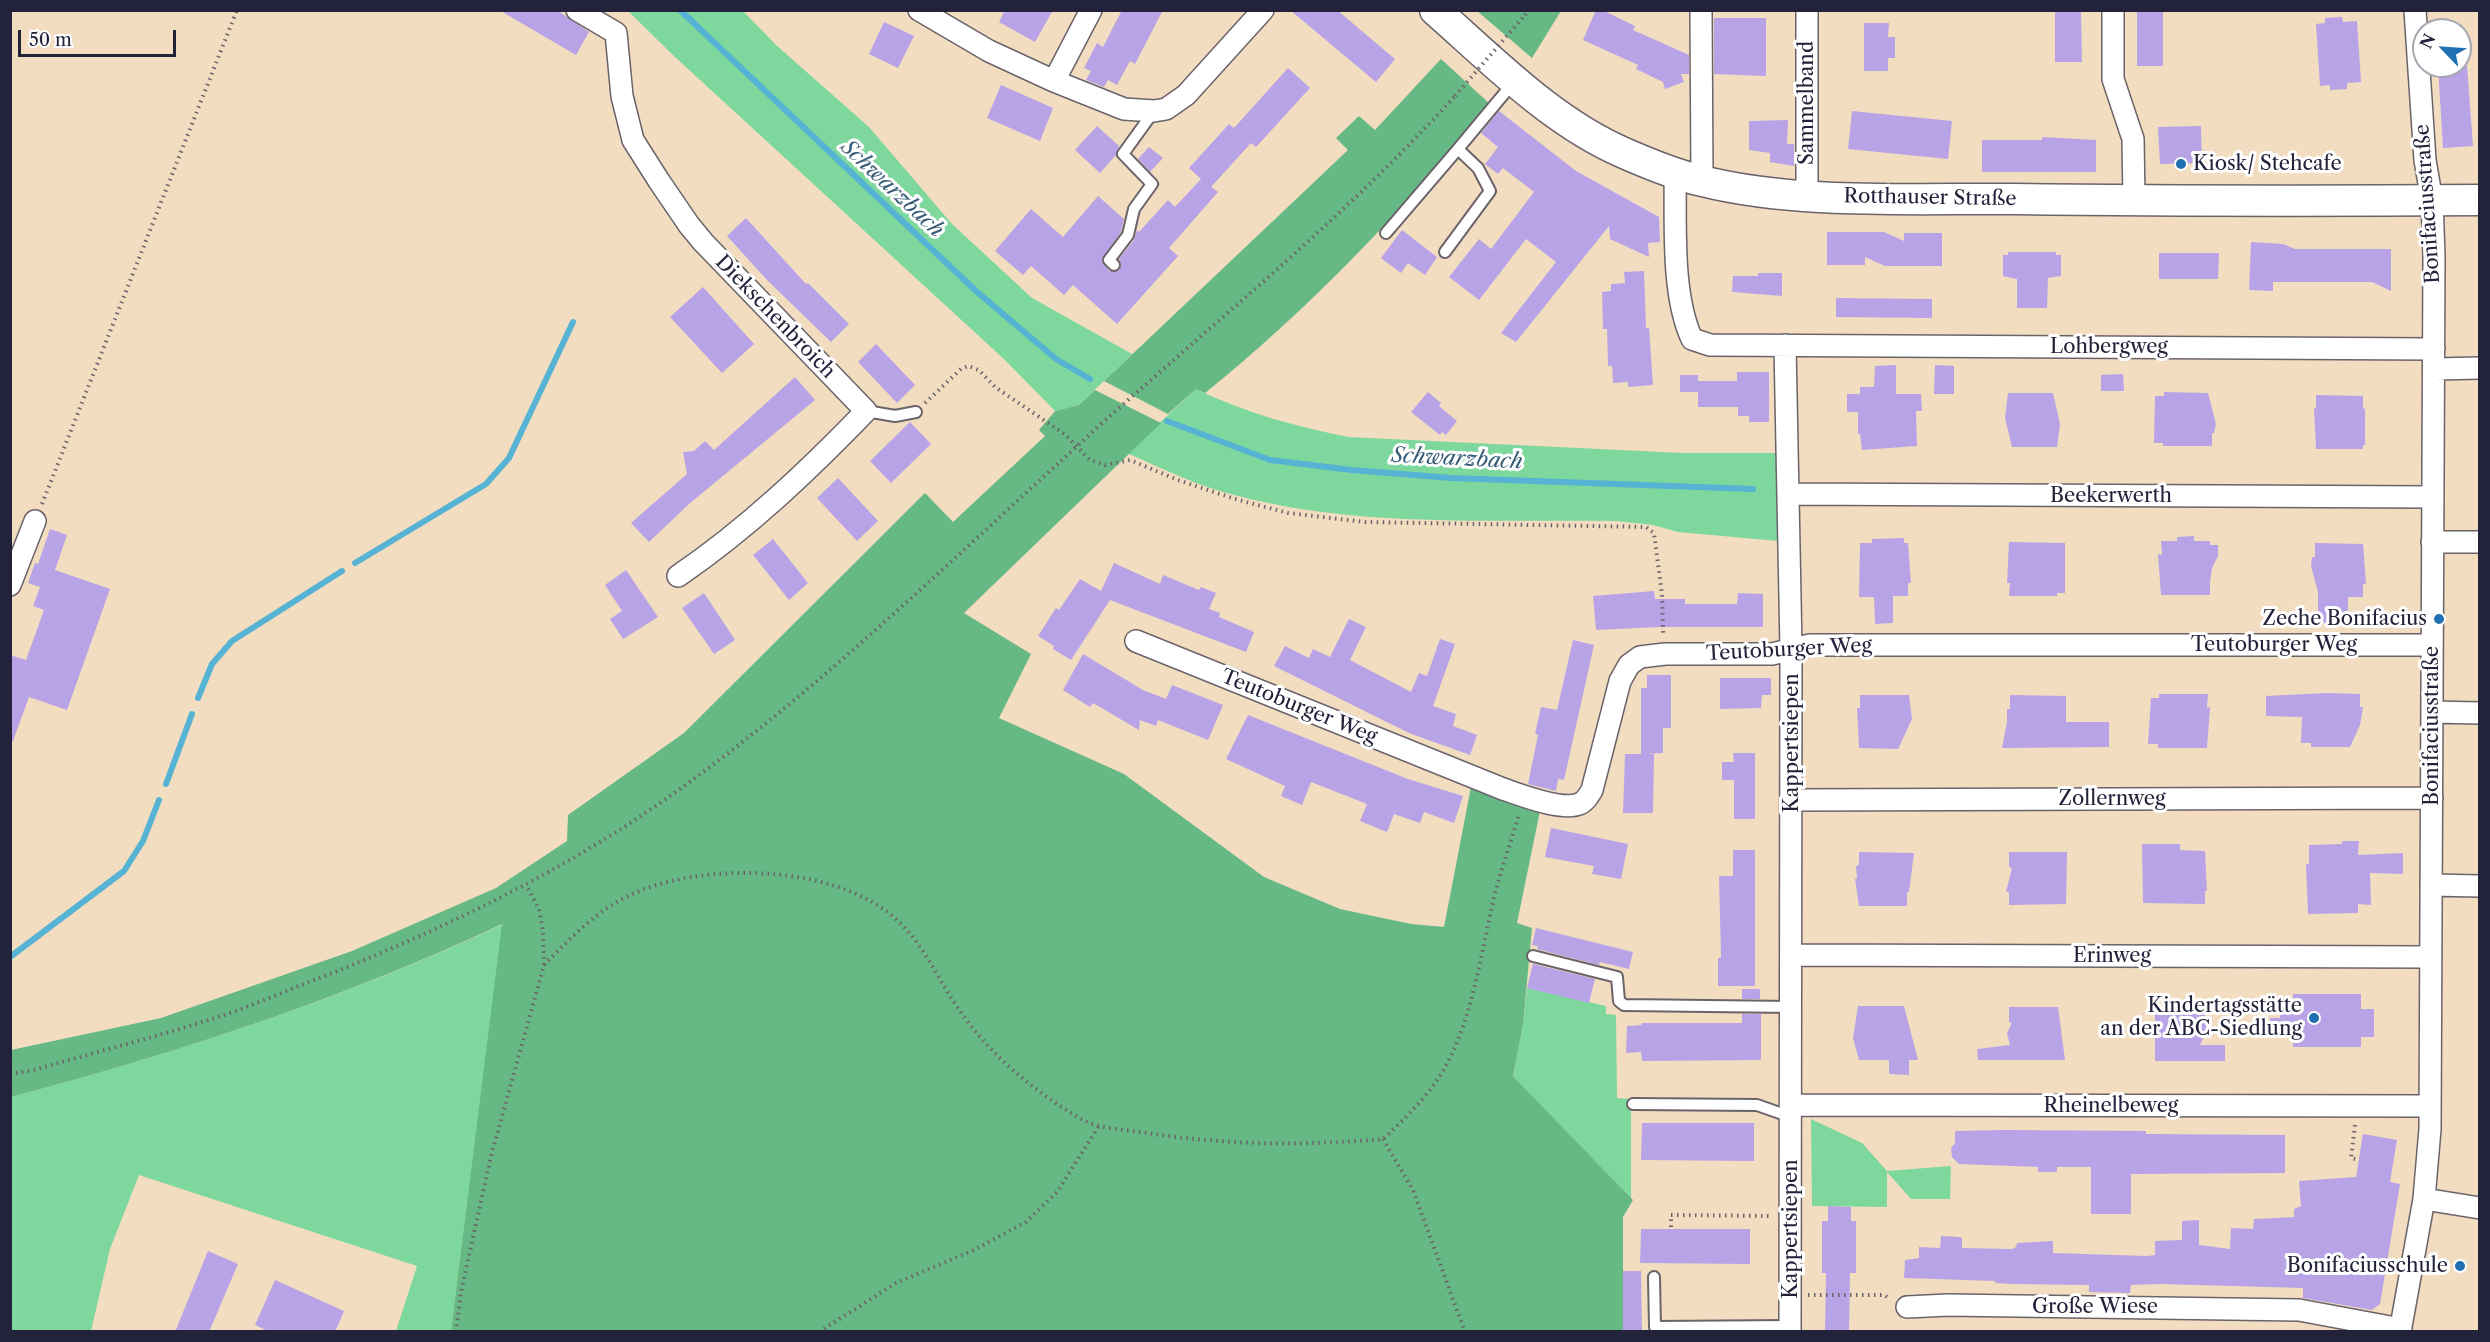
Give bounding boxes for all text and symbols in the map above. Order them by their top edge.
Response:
scale bar [21,18,178,56]
north arrow [2412,18,2472,78]
text: 50 m [29,29,72,51]
text: N [2415,31,2440,52]
street label: Sammelband [1795,41,1819,165]
street label: Bonifaciusstraße [2410,123,2446,285]
water label: Schwarzbach [836,135,948,243]
place label: Kiosk/ Stehcafe [2193,152,2342,176]
marker: Kiosk/ Stehcafe [2174,157,2188,171]
street label: Rotthauser Straße [1843,184,2017,212]
street label: Diekschenbroich [710,250,840,384]
street label: Lohbergweg [2050,335,2168,359]
water label: Schwarzbach [1391,443,1523,475]
street label: Beekerwerth [2050,484,2172,508]
place label: Zeche Bonifacius [2263,607,2427,631]
marker: Zeche Bonifacius [2432,612,2446,626]
street label: Teutoburger Weg [2191,633,2357,657]
street label: Teutoburger Weg [1705,634,1873,666]
street label: Bonifaciusstraße [2420,646,2444,806]
street label: Teutoburger Weg [1218,665,1380,749]
street label: Kappertsiepen [1780,673,1804,813]
street label: Zollernweg [2058,787,2166,811]
street label: Erinweg [2073,944,2151,968]
place label: Kindertagsstätte an der ABC-Siedlung [2100,994,2302,1041]
marker: Kindertagsstätte an der ABC-Siedlung [2307,1011,2321,1025]
street label: Rheinelbeweg [2044,1094,2178,1118]
street label: Kappertsiepen [1779,1159,1803,1299]
place label: Bonifaciusschule [2287,1254,2448,1278]
marker: Bonifaciusschule [2453,1259,2467,1273]
street label: Große Wiese [2032,1295,2158,1319]

